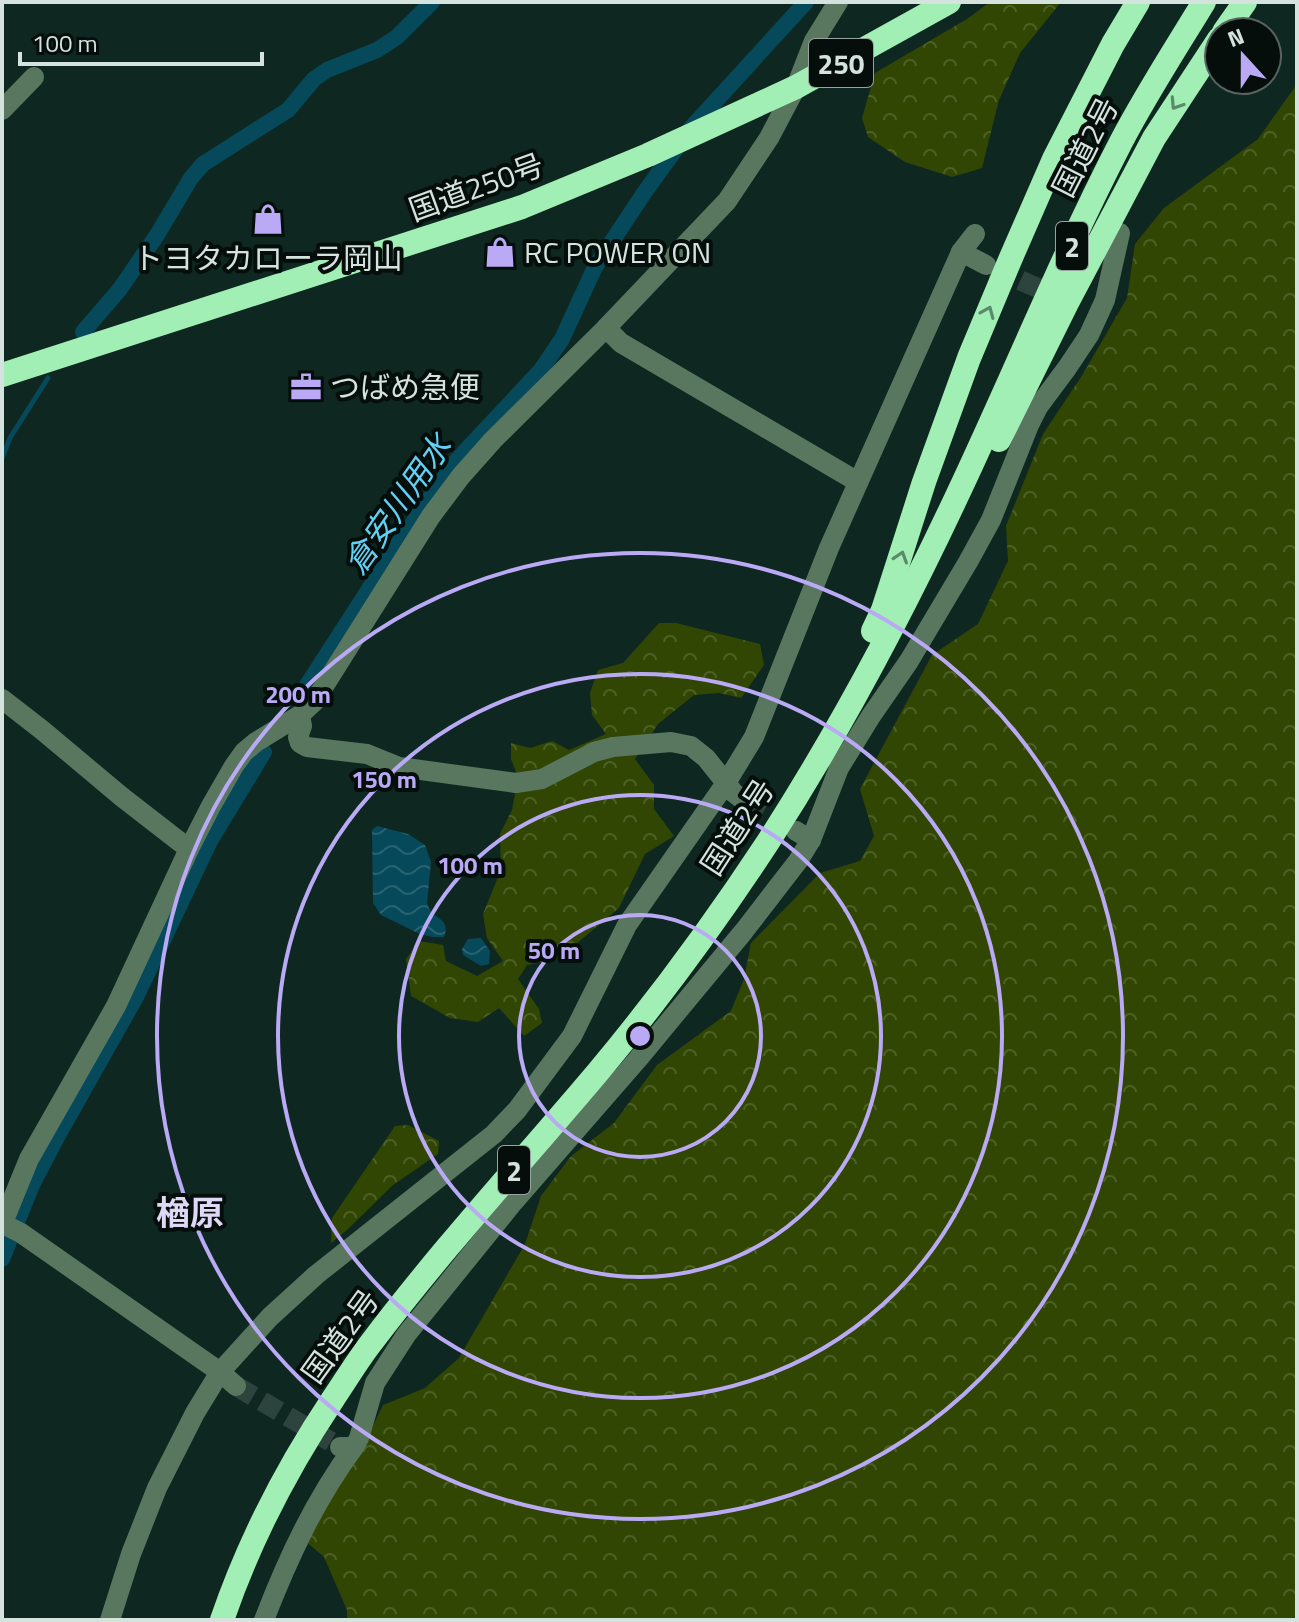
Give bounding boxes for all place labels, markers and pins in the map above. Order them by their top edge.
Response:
shop icon: トヨタカローラ岡山 [251,202,285,236]
place label: RC POWER ON [524,229,711,275]
place label: トヨタカローラ岡山 [133,235,403,281]
shop icon: RC POWER ON [483,235,517,269]
place label: つばめ急便 [330,364,480,410]
office icon: つばめ急便 [289,370,323,404]
centre of rings [626,1022,654,1050]

